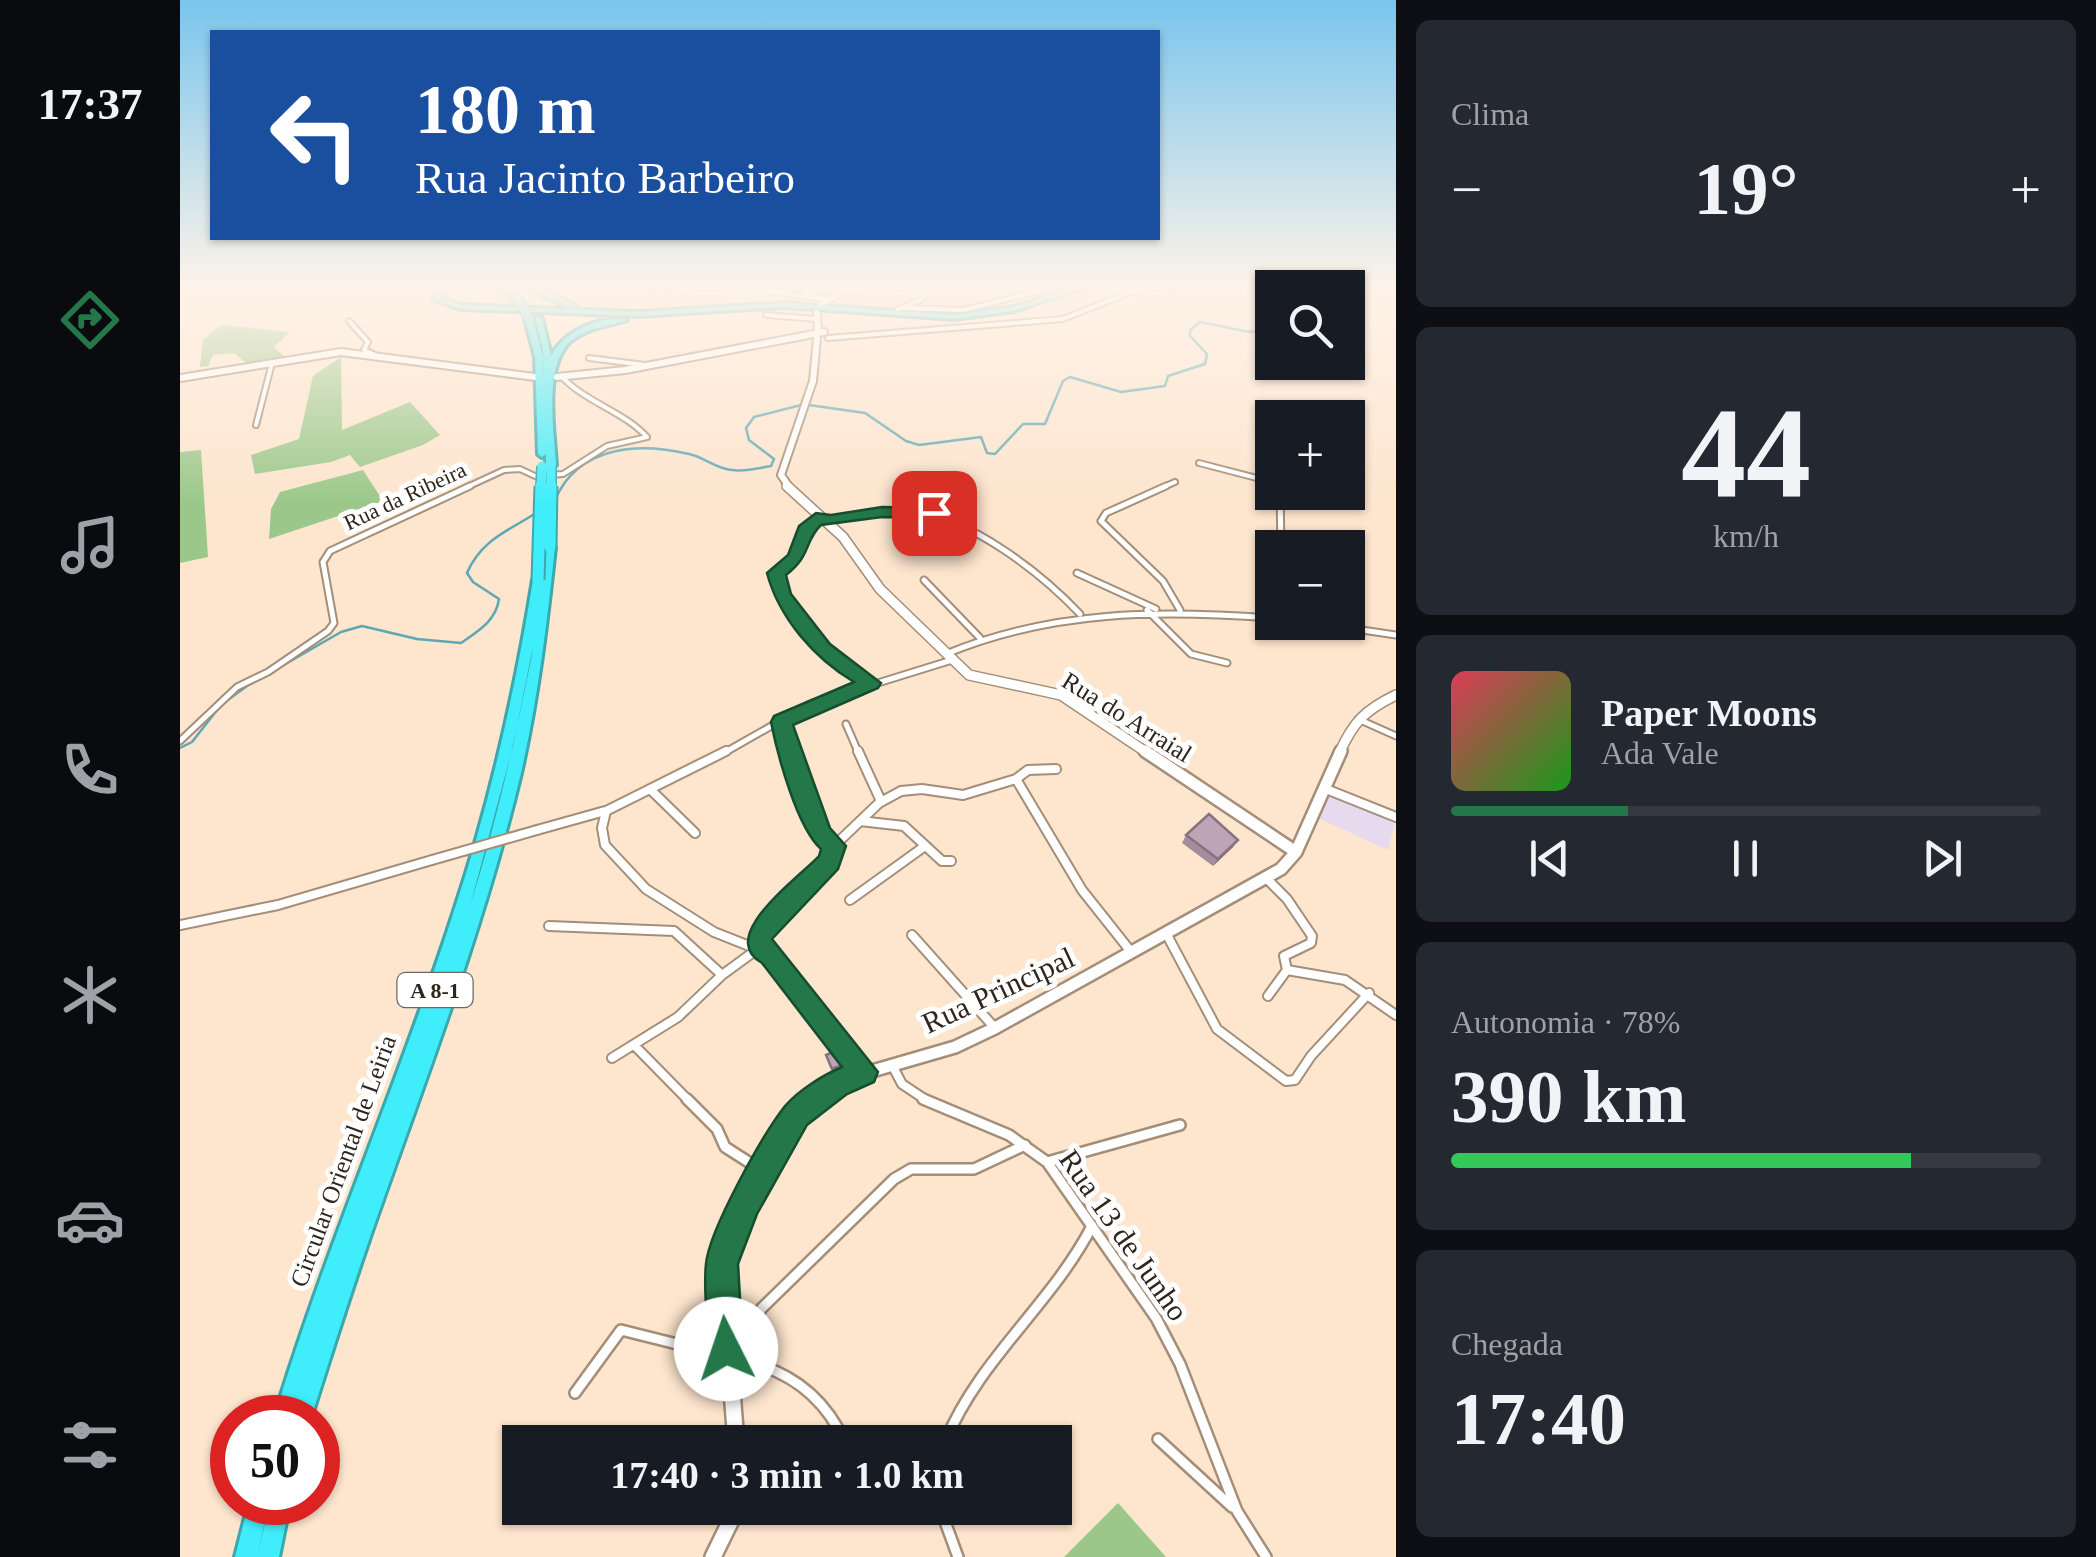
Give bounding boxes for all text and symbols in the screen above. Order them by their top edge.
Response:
icon: left [250,70,380,200]
text: 180 m [415,71,596,148]
text: 17:37 [38,79,143,129]
text: Clima [1451,96,1529,132]
text: 19° [1694,147,1799,230]
text: Rua Jacinto Barbeiro [415,153,795,203]
text: − [1451,159,1482,220]
text: + [2010,159,2041,220]
map controls [1255,270,1365,640]
button: search [1255,270,1365,380]
icon: directions [55,285,125,355]
text: 44 [1681,381,1811,525]
button: + [1255,400,1365,510]
street label: Rua da Ribeira [340,457,470,535]
pin [892,471,977,556]
icon: arrive [907,486,962,541]
icon: music [55,510,125,580]
text: km/h [1713,518,1779,554]
button: − [1255,530,1365,640]
street label: Rua do Arraial [1057,667,1197,767]
text: Paper Moons [1601,692,1817,734]
icon: phone [55,735,125,805]
text: Ada Vale [1601,735,1719,771]
icon: previous [1522,831,1577,886]
icon: pause [1718,831,1773,886]
icon: next [1915,831,1970,886]
street label: Rua Principal [917,940,1079,1040]
icon: climate [55,960,125,1030]
road number: A 8-1 [398,973,472,1007]
text: Autonomia · 78% [1451,1004,1680,1040]
street label: Circular Oriental de Leiria [285,1031,401,1291]
text: 390 km [1451,1055,1686,1138]
street label: Rua 13 de Junho [1053,1143,1195,1327]
icon: car [55,1185,125,1255]
position arrow [674,1297,778,1401]
text: Chegada [1451,1326,1563,1362]
text: 17:40 [1451,1377,1626,1460]
speed limit sign: 50 [210,1395,340,1525]
icon: filters [55,1410,125,1480]
text: 17:40 · 3 min · 1.0 km [610,1454,964,1496]

